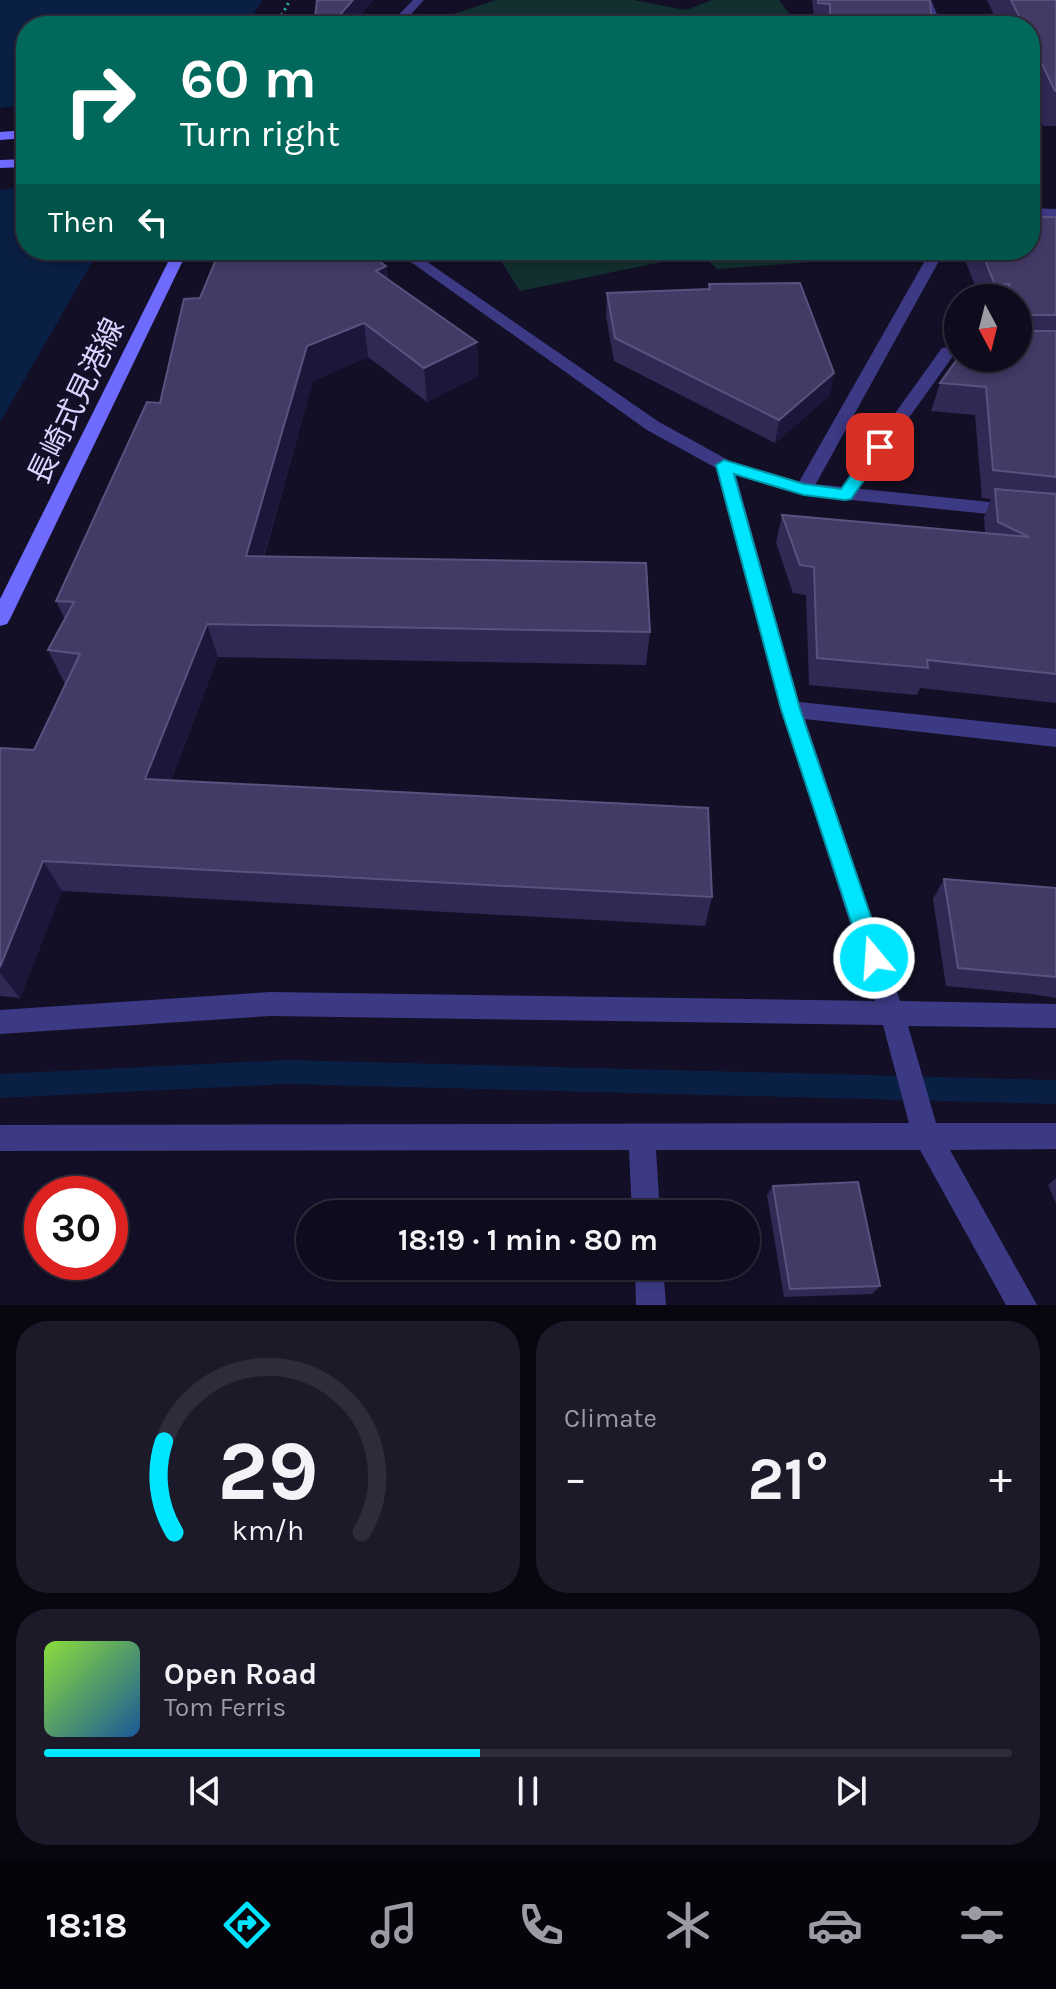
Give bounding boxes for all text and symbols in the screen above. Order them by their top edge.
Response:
text: 60 m [180,46,317,111]
icon: right [48,48,152,152]
text: Turn right [180,113,340,155]
icon: left [131,200,175,244]
text: Then [48,204,115,240]
north arrow [944,284,1032,372]
map controls [944,284,1032,372]
street label: 長崎式見港線 [20,312,132,490]
pin [846,413,914,481]
icon: arrive [858,425,902,469]
position arrow [832,916,916,1000]
speed limit sign: 30 [24,1176,128,1280]
text: 18:19 · 1 min · 80 m [398,1222,658,1258]
text: Climate [564,1403,657,1434]
text: 29 [217,1423,319,1520]
text: 21° [748,1444,829,1514]
text: − [564,1453,587,1504]
text: + [989,1453,1012,1504]
text: km/h [232,1514,304,1547]
text: Open Road [164,1656,317,1692]
text: Tom Ferris [164,1692,286,1723]
icon: previous [183,1769,227,1813]
icon: pause [506,1769,550,1813]
icon: next [829,1769,873,1813]
icon: directions [219,1897,275,1953]
icon: music [366,1897,422,1953]
icon: phone [513,1897,569,1953]
icon: climate [660,1897,716,1953]
icon: car [807,1897,863,1953]
icon: filters [954,1897,1010,1953]
text: 18:18 [46,1904,127,1946]

